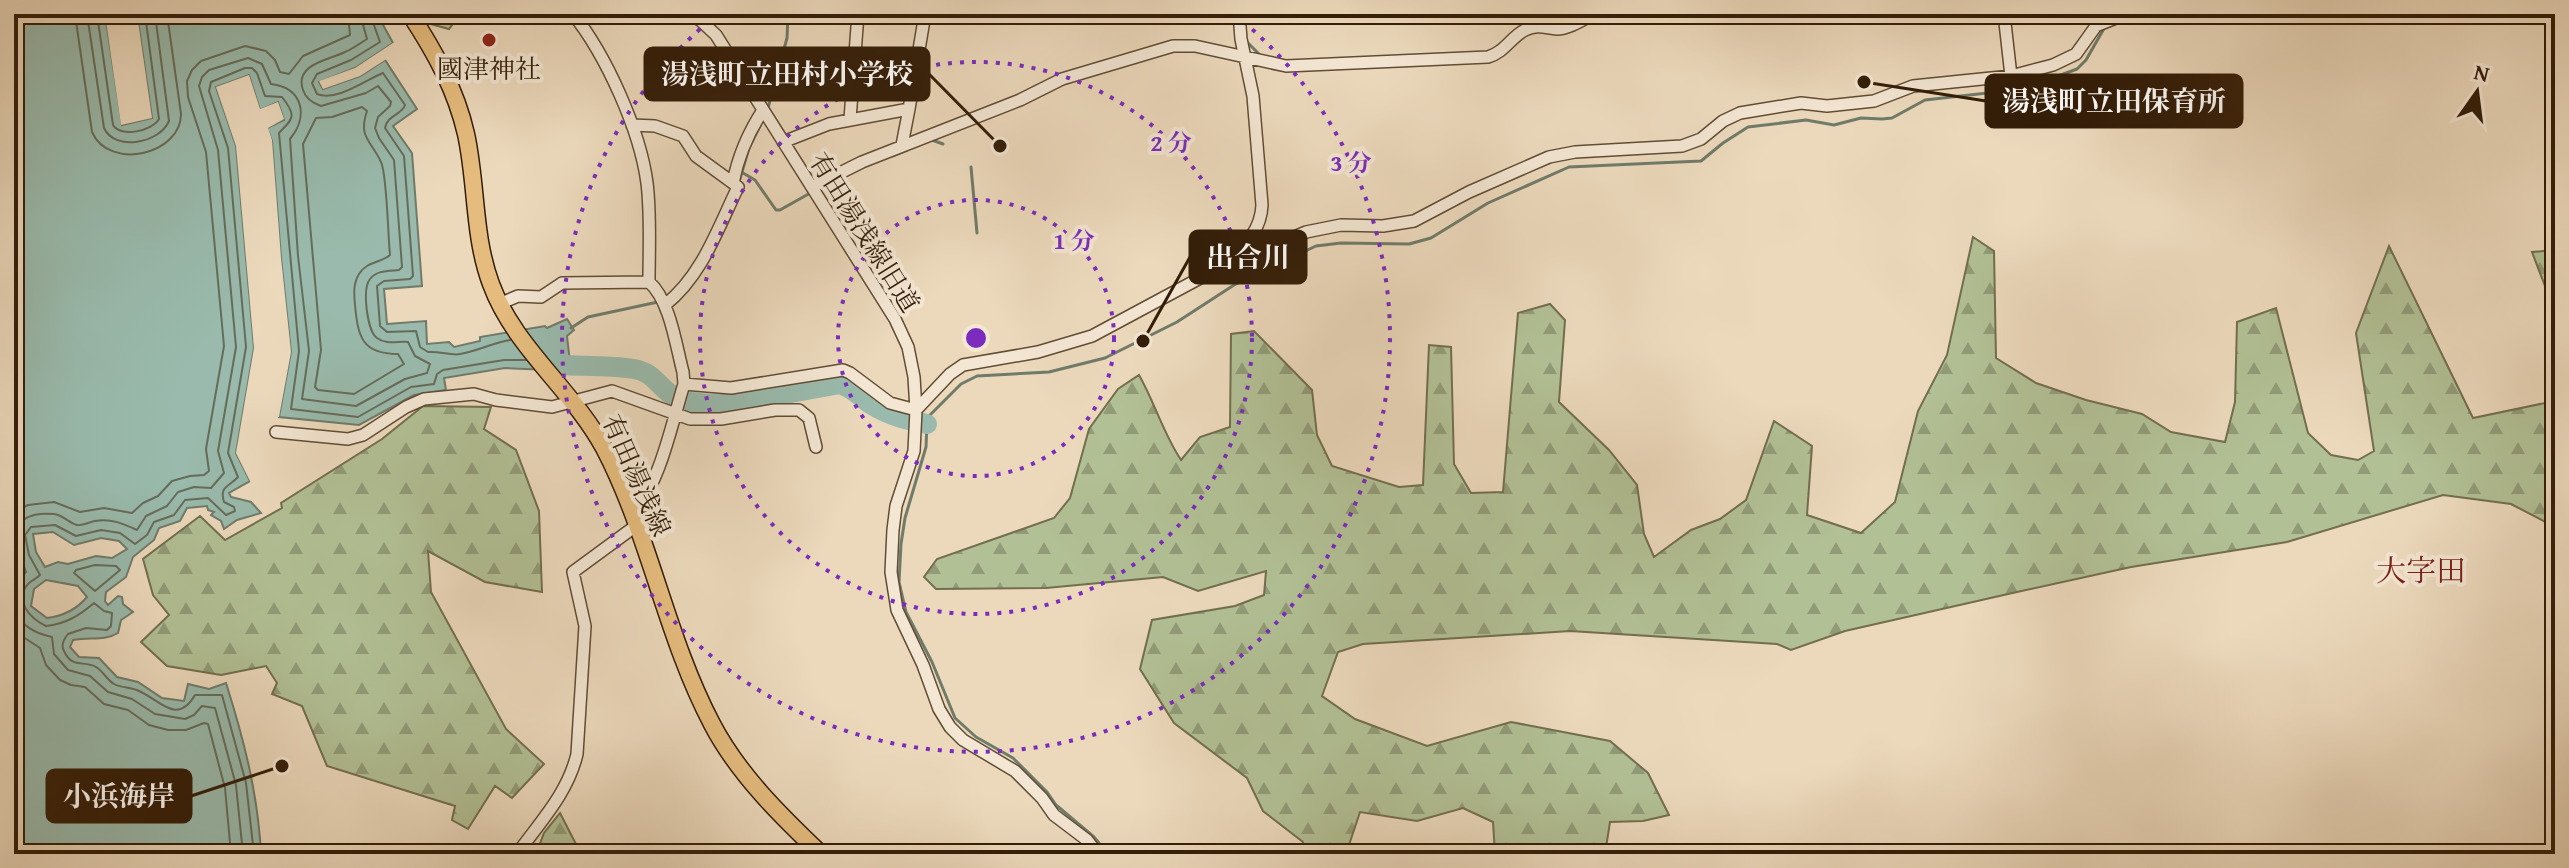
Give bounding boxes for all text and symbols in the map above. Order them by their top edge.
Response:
marker: 國津神社 [480,31,498,49]
callout: 湯浅町立田村小学校 [645,48,929,100]
place label: 國津神社 [437,49,541,88]
north arrow [2437,52,2517,132]
text: 湯浅町立田村小学校 [661,53,913,94]
text: N [2471,55,2493,90]
callout: 湯浅町立田保育所 [1986,75,2242,127]
text: 湯浅町立田保育所 [2002,80,2226,121]
text: 2 分 [1150,125,1192,160]
street label: 有田湯浅線旧道 [800,144,930,320]
text: 3 分 [1330,145,1372,180]
text: 1 分 [1053,223,1095,258]
callout: 出合川 [1190,231,1306,283]
text: 出合川 [1206,236,1290,277]
centre of rings [962,324,990,352]
street label: 有田湯浅線 [593,408,681,542]
district label: 大字田 [2376,548,2466,592]
callout: 小浜海岸 [47,770,191,822]
text: 小浜海岸 [63,775,175,816]

